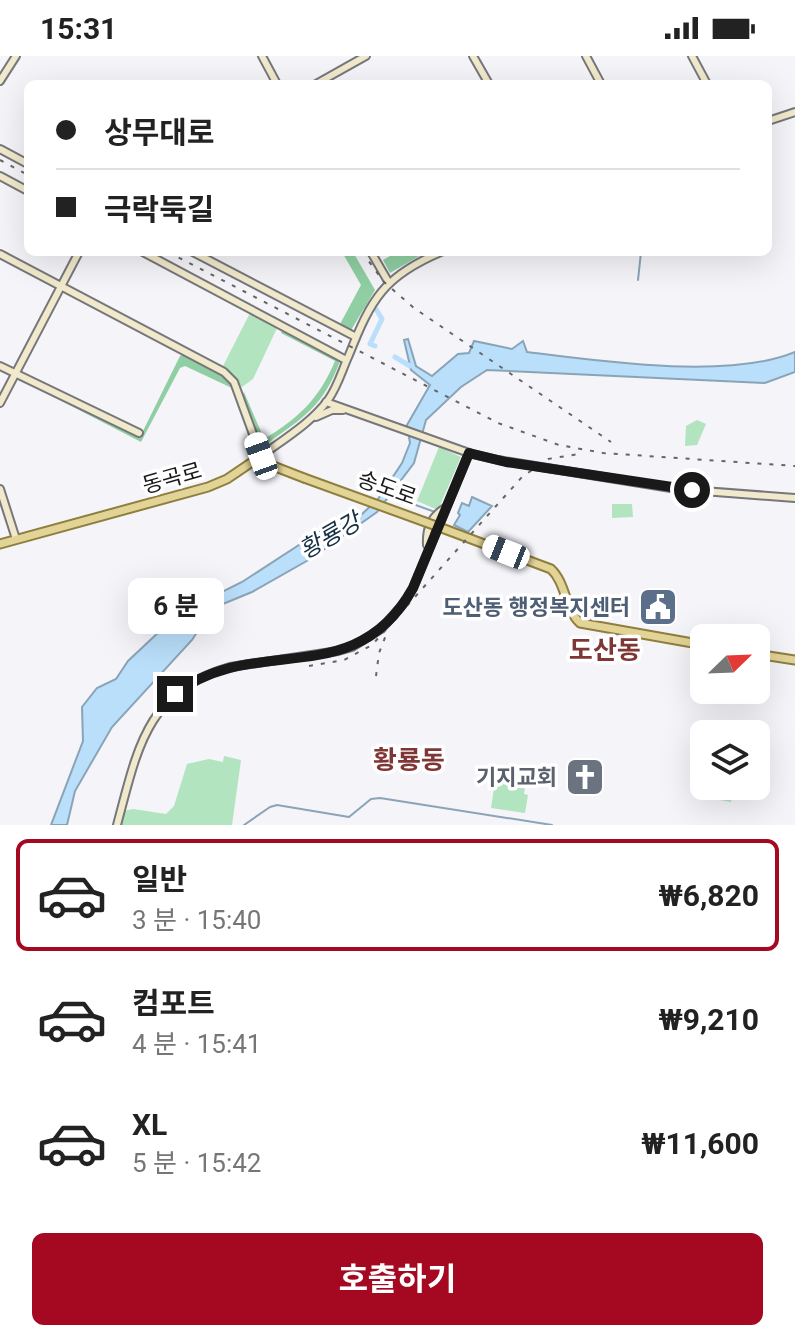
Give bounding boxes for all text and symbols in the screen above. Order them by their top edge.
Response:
text: 15:31 [40,11,117,46]
text: 상무대로 [104,115,214,150]
text: 극락둑길 [104,192,214,227]
car [242,429,280,483]
street label: 동곡로 [139,458,205,498]
street label: 송도로 [354,466,420,510]
route start [674,472,710,508]
water label: 황룡강 [294,506,368,565]
car [479,532,533,572]
callout: 6 분 [127,578,223,634]
public building icon: 도산동 행정복지센터 [637,586,679,628]
text: 6 분 [153,591,199,621]
place label: 도산동 행정복지센터 [442,595,630,620]
north arrow [690,624,770,704]
map controls [690,624,770,800]
district label: 도산동 [569,635,641,665]
route end [157,676,193,712]
button: layers [690,720,770,800]
district label: 황룡동 [373,745,445,775]
church icon: 기지교회 [564,756,606,798]
place label: 기지교회 [476,765,557,790]
icon: car [36,859,108,931]
text: 일반 [132,862,187,897]
text: ₩6,820 [658,878,759,913]
text: 3 분 · 15:40 [132,905,261,935]
icon: car [36,983,108,1055]
text: 컴포트 [132,986,215,1021]
text: ₩9,210 [658,1002,759,1037]
text: 4 분 · 15:41 [132,1029,261,1059]
icon: car [36,1107,108,1179]
text: XL [132,1107,167,1142]
text: ₩11,600 [641,1126,759,1161]
text: 5 분 · 15:42 [132,1148,261,1178]
button: 호출하기 [32,1233,763,1325]

